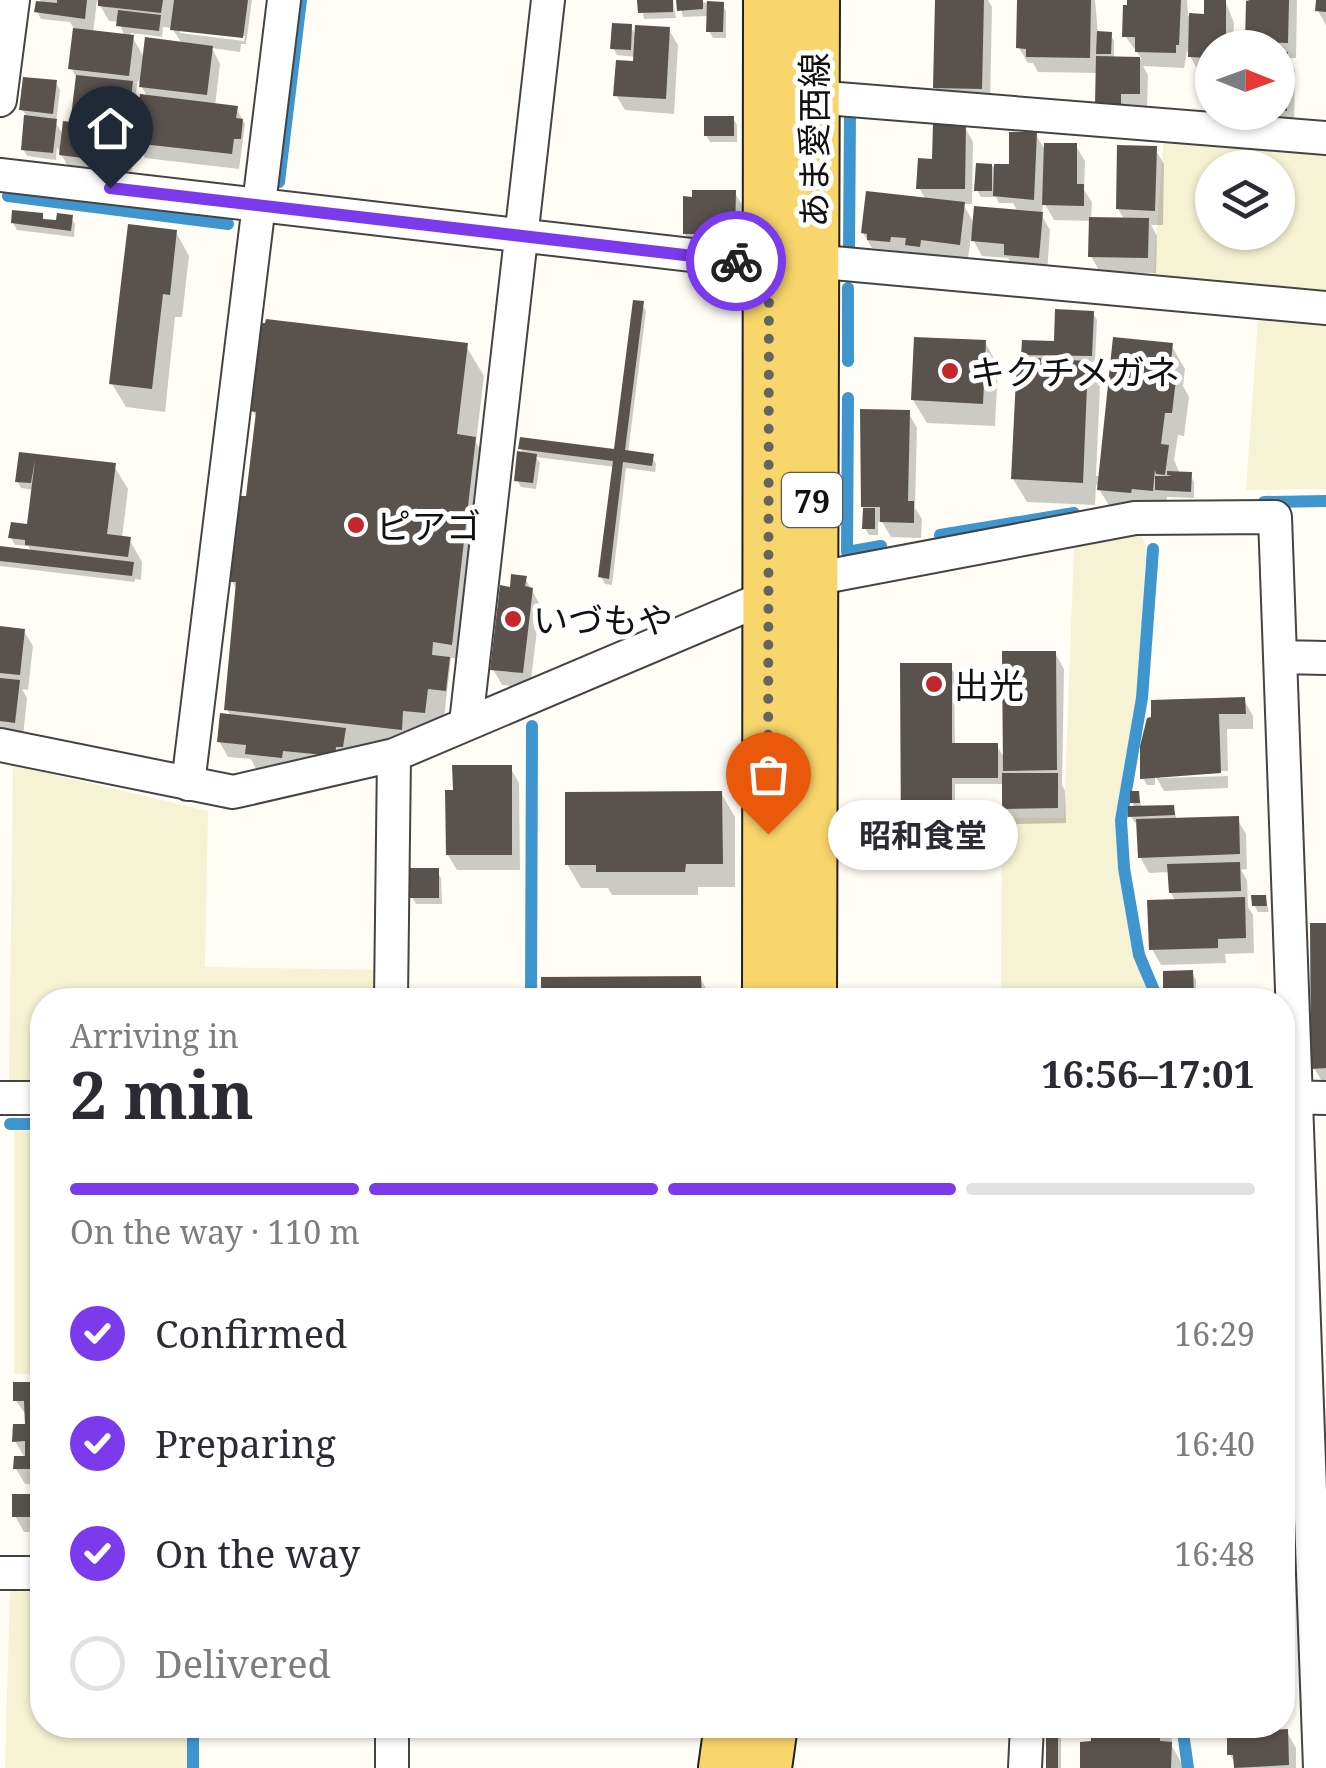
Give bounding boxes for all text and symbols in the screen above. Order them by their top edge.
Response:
north arrow [1195,30,1295,130]
map controls [1195,30,1295,250]
street label: あま愛西線 [790,52,837,228]
pin [68,86,153,189]
icon: home [83,101,138,156]
button: layers [1195,150,1295,250]
courier [686,211,786,311]
icon: bike [709,234,764,289]
place label: キクチメガネ [970,348,1180,395]
marker: キクチメガネ [939,360,961,382]
road number: 79 [782,473,842,527]
place label: ピアゴ [376,502,481,549]
marker: ピアゴ [345,514,367,536]
place label: いづもや [533,596,673,643]
marker: いづもや [502,608,524,630]
place label: 出光 [954,661,1024,708]
marker: 出光 [923,673,945,695]
pin [726,732,811,835]
icon: bag [741,747,796,802]
callout: 昭和食堂 [828,799,1018,869]
text: 昭和食堂 [859,813,987,856]
text: Arriving in [70,1014,239,1057]
text: 16:56–17:01 [1041,1047,1255,1099]
text: 2 min [70,1050,254,1138]
text: On the way · 110 m [70,1210,360,1253]
icon: check [70,1306,125,1361]
text: Confirmed [155,1307,347,1359]
text: 16:29 [1174,1312,1255,1355]
icon: check [70,1416,125,1471]
text: Preparing [155,1417,336,1469]
text: 16:40 [1174,1422,1255,1465]
icon: check [70,1526,125,1581]
text: On the way [155,1527,360,1579]
text: 16:48 [1174,1532,1255,1575]
text: Delivered [155,1637,331,1689]

